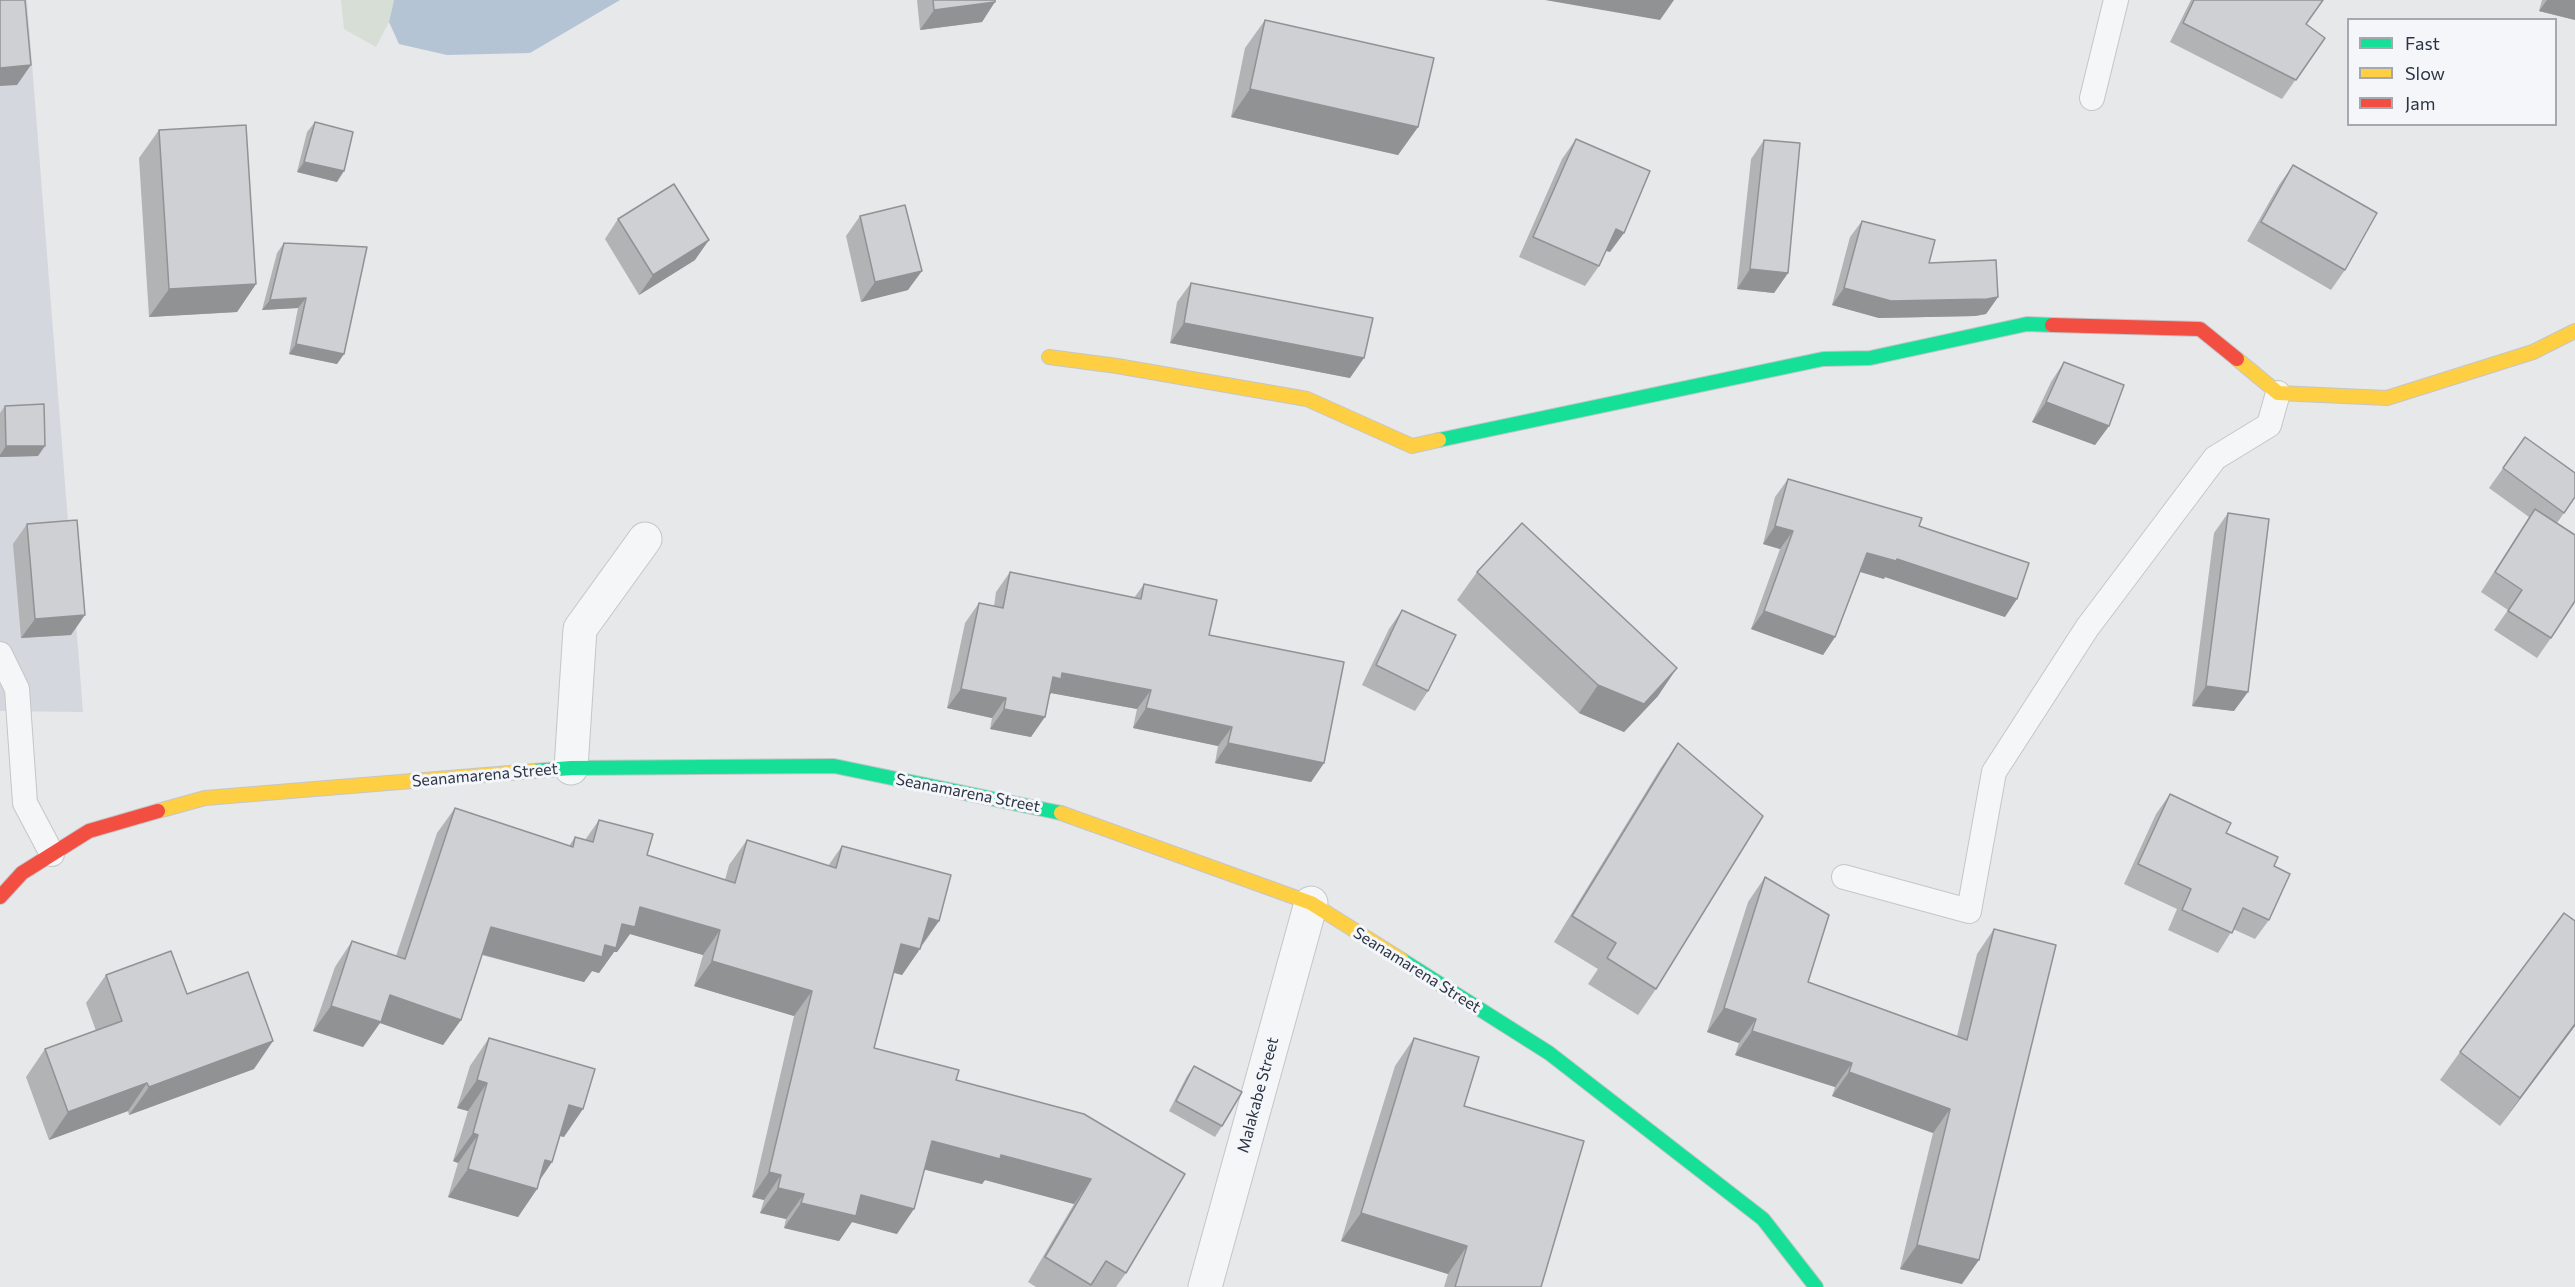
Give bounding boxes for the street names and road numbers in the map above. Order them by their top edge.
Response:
street label: Seanamarena Street [411,759,559,791]
street label: Seanamarena Street [894,770,1042,816]
street label: Seanamarena Street [1350,923,1484,1017]
street label: Malakabe Street [1233,1035,1283,1155]

